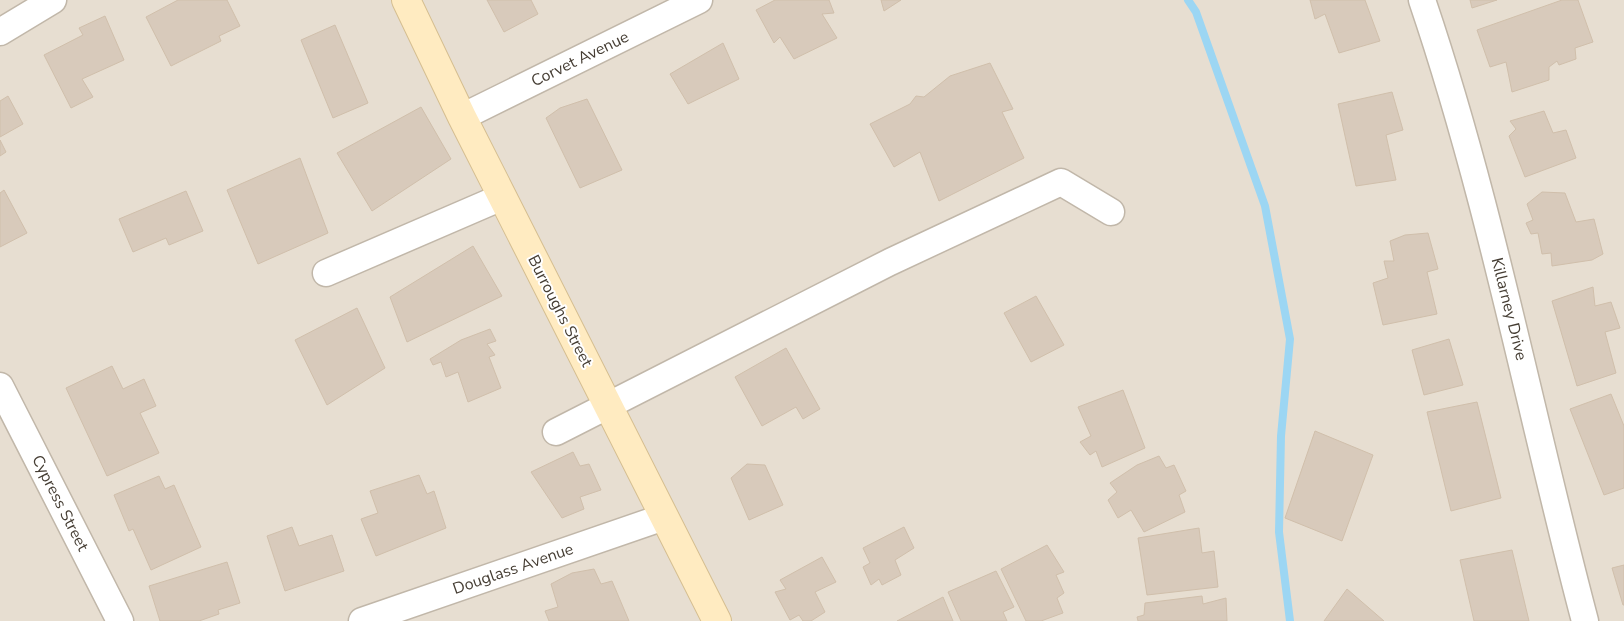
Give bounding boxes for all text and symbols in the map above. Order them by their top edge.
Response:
street label: Corvet Avenue [527,26,633,92]
street label: Burroughs Street [522,251,598,371]
street label: Killarney Drive [1486,255,1532,363]
street label: Cypress Street [26,451,94,555]
street label: Douglass Avenue [450,538,576,600]

